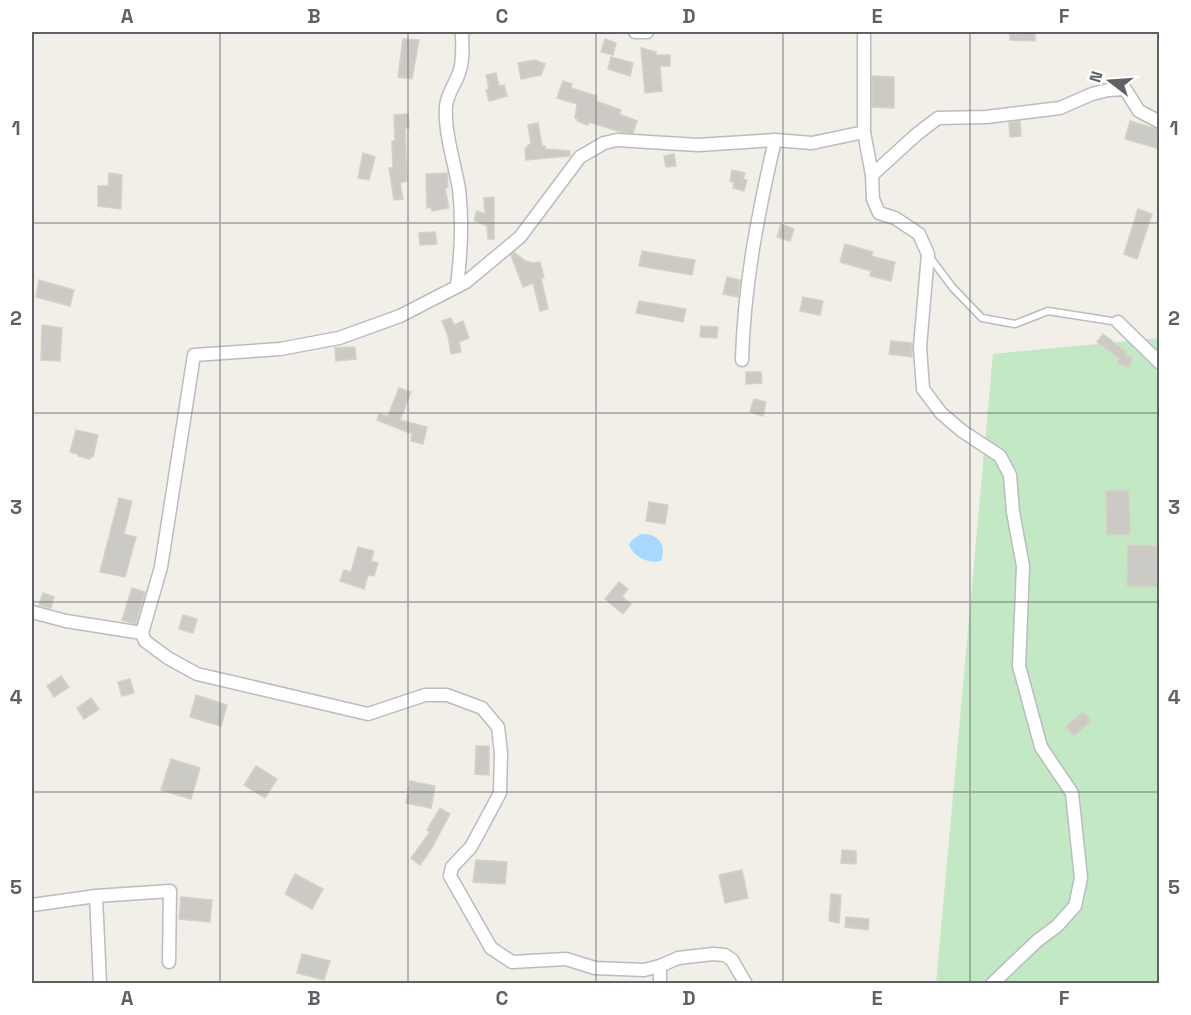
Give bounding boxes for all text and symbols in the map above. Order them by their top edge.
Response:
text: A [121,3,134,29]
text: B [307,3,321,29]
text: C [496,3,509,29]
text: D [682,3,696,29]
text: E [871,3,883,29]
text: F [1059,3,1070,29]
north arrow [1080,51,1140,111]
text: N [1085,69,1108,85]
text: 1 [11,115,21,141]
text: 1 [1169,115,1179,141]
text: 2 [10,305,22,331]
text: 2 [1168,305,1180,331]
text: 3 [10,494,22,520]
text: 3 [1168,494,1180,520]
text: 4 [10,684,23,710]
text: 4 [1168,684,1181,710]
text: 5 [10,874,22,900]
text: 5 [1168,874,1180,900]
text: A [121,985,134,1011]
text: B [307,985,321,1011]
text: C [496,985,509,1011]
text: D [682,985,696,1011]
text: E [871,985,883,1011]
text: F [1059,985,1070,1011]

